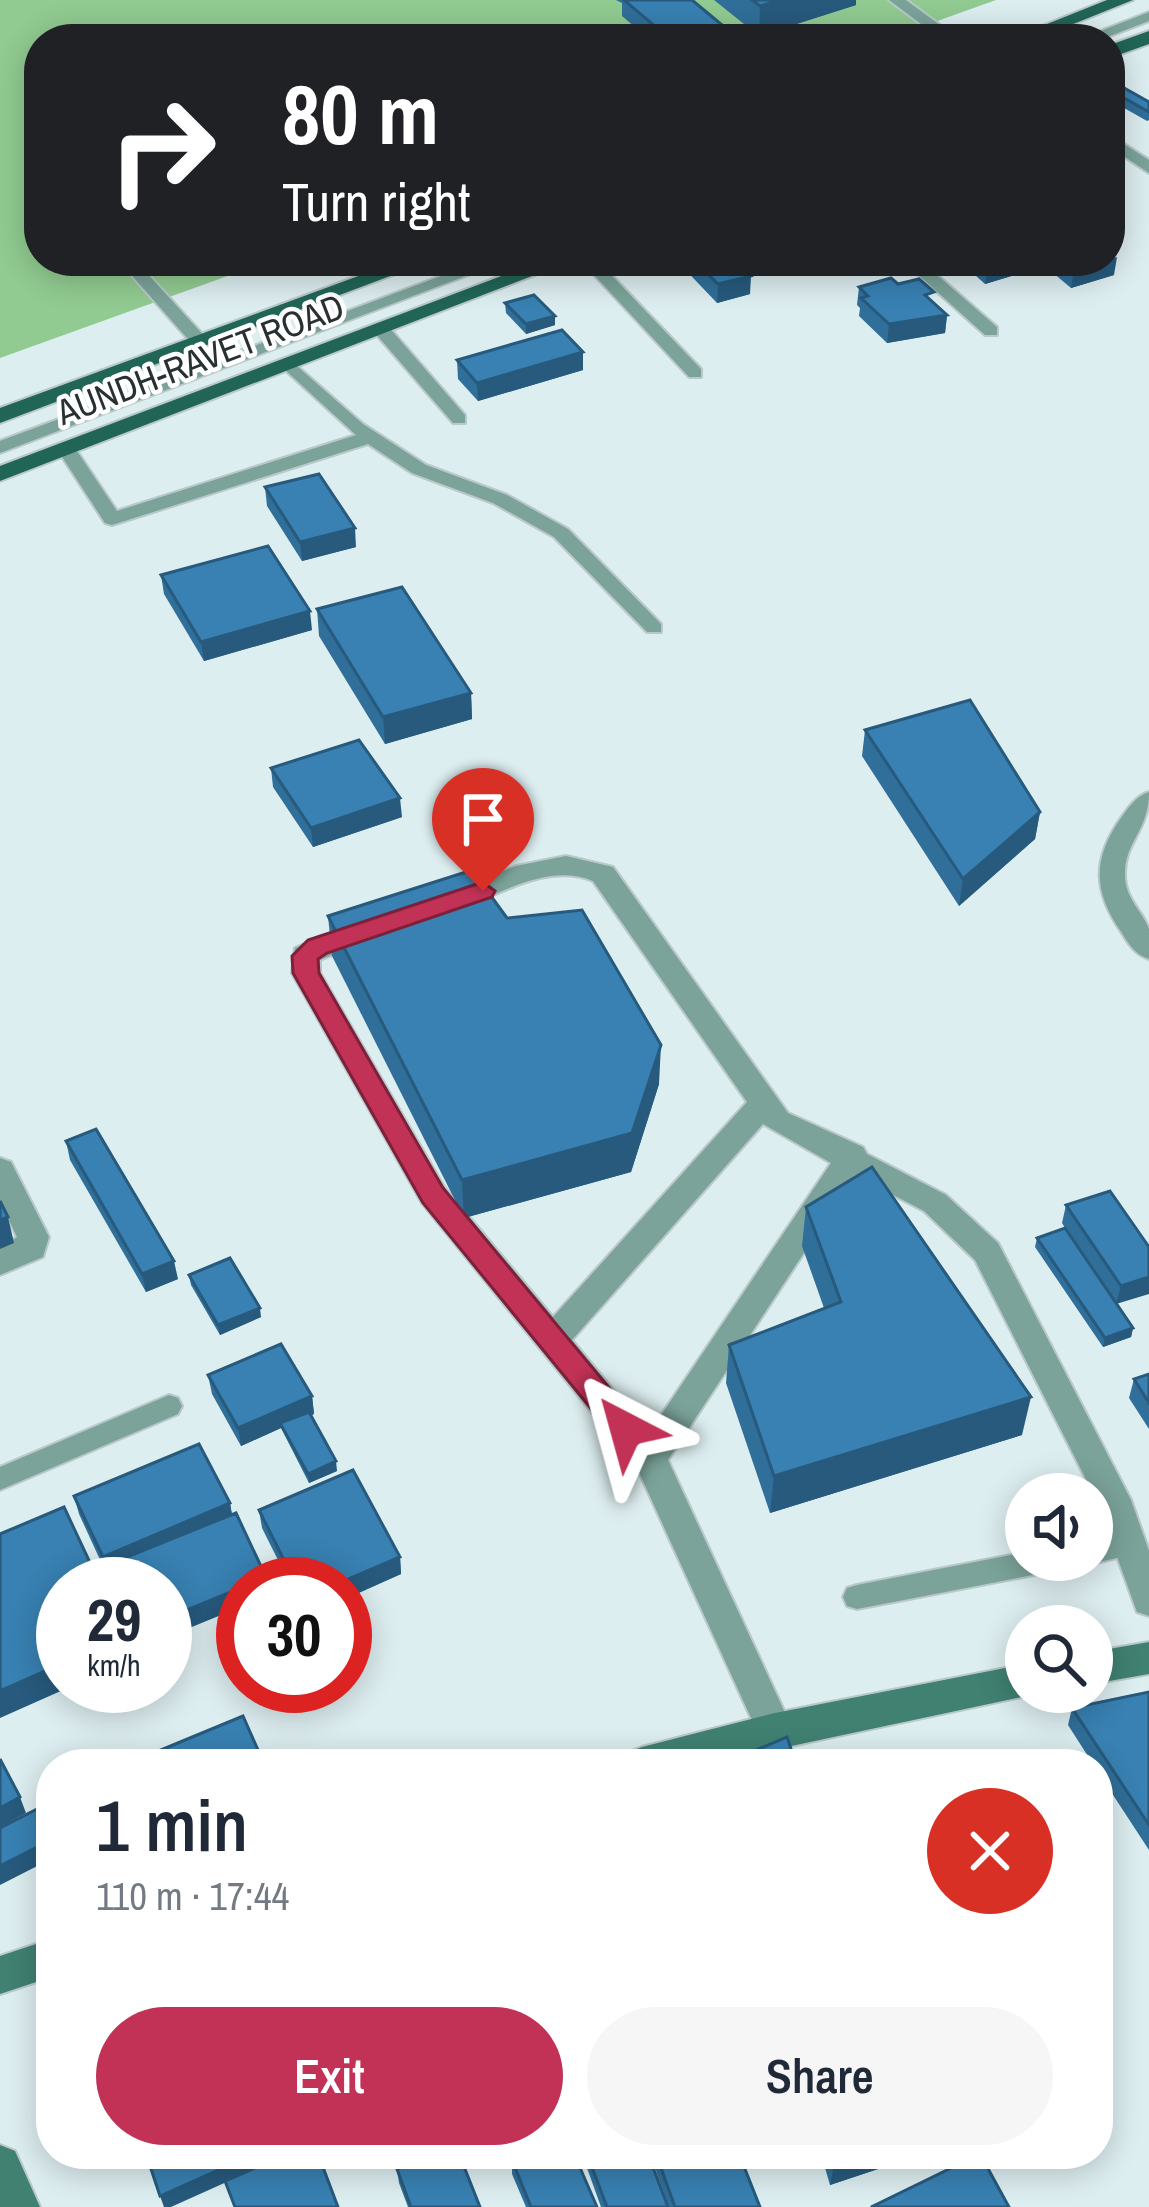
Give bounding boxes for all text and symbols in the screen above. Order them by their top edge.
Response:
text: 80 m [282,57,439,170]
icon: right [84,72,240,228]
text: Turn right [282,165,470,238]
street label: AUNDH-RAVET ROAD [49,282,351,436]
pin [432,768,534,891]
icon: arrive [450,786,516,852]
position arrow [563,1366,689,1492]
map controls [1005,1473,1113,1713]
button: sound [1005,1473,1113,1581]
speed limit sign: 30 [216,1557,372,1713]
text: 29 [87,1579,141,1660]
button: search [1005,1605,1113,1713]
text: km/h [87,1645,141,1685]
text: 1 min [96,1776,248,1873]
button: close [927,1788,1053,1914]
text: 110 m · 17:44 [96,1870,289,1922]
button: Exit [96,2007,563,2145]
button: Share [587,2007,1053,2145]

